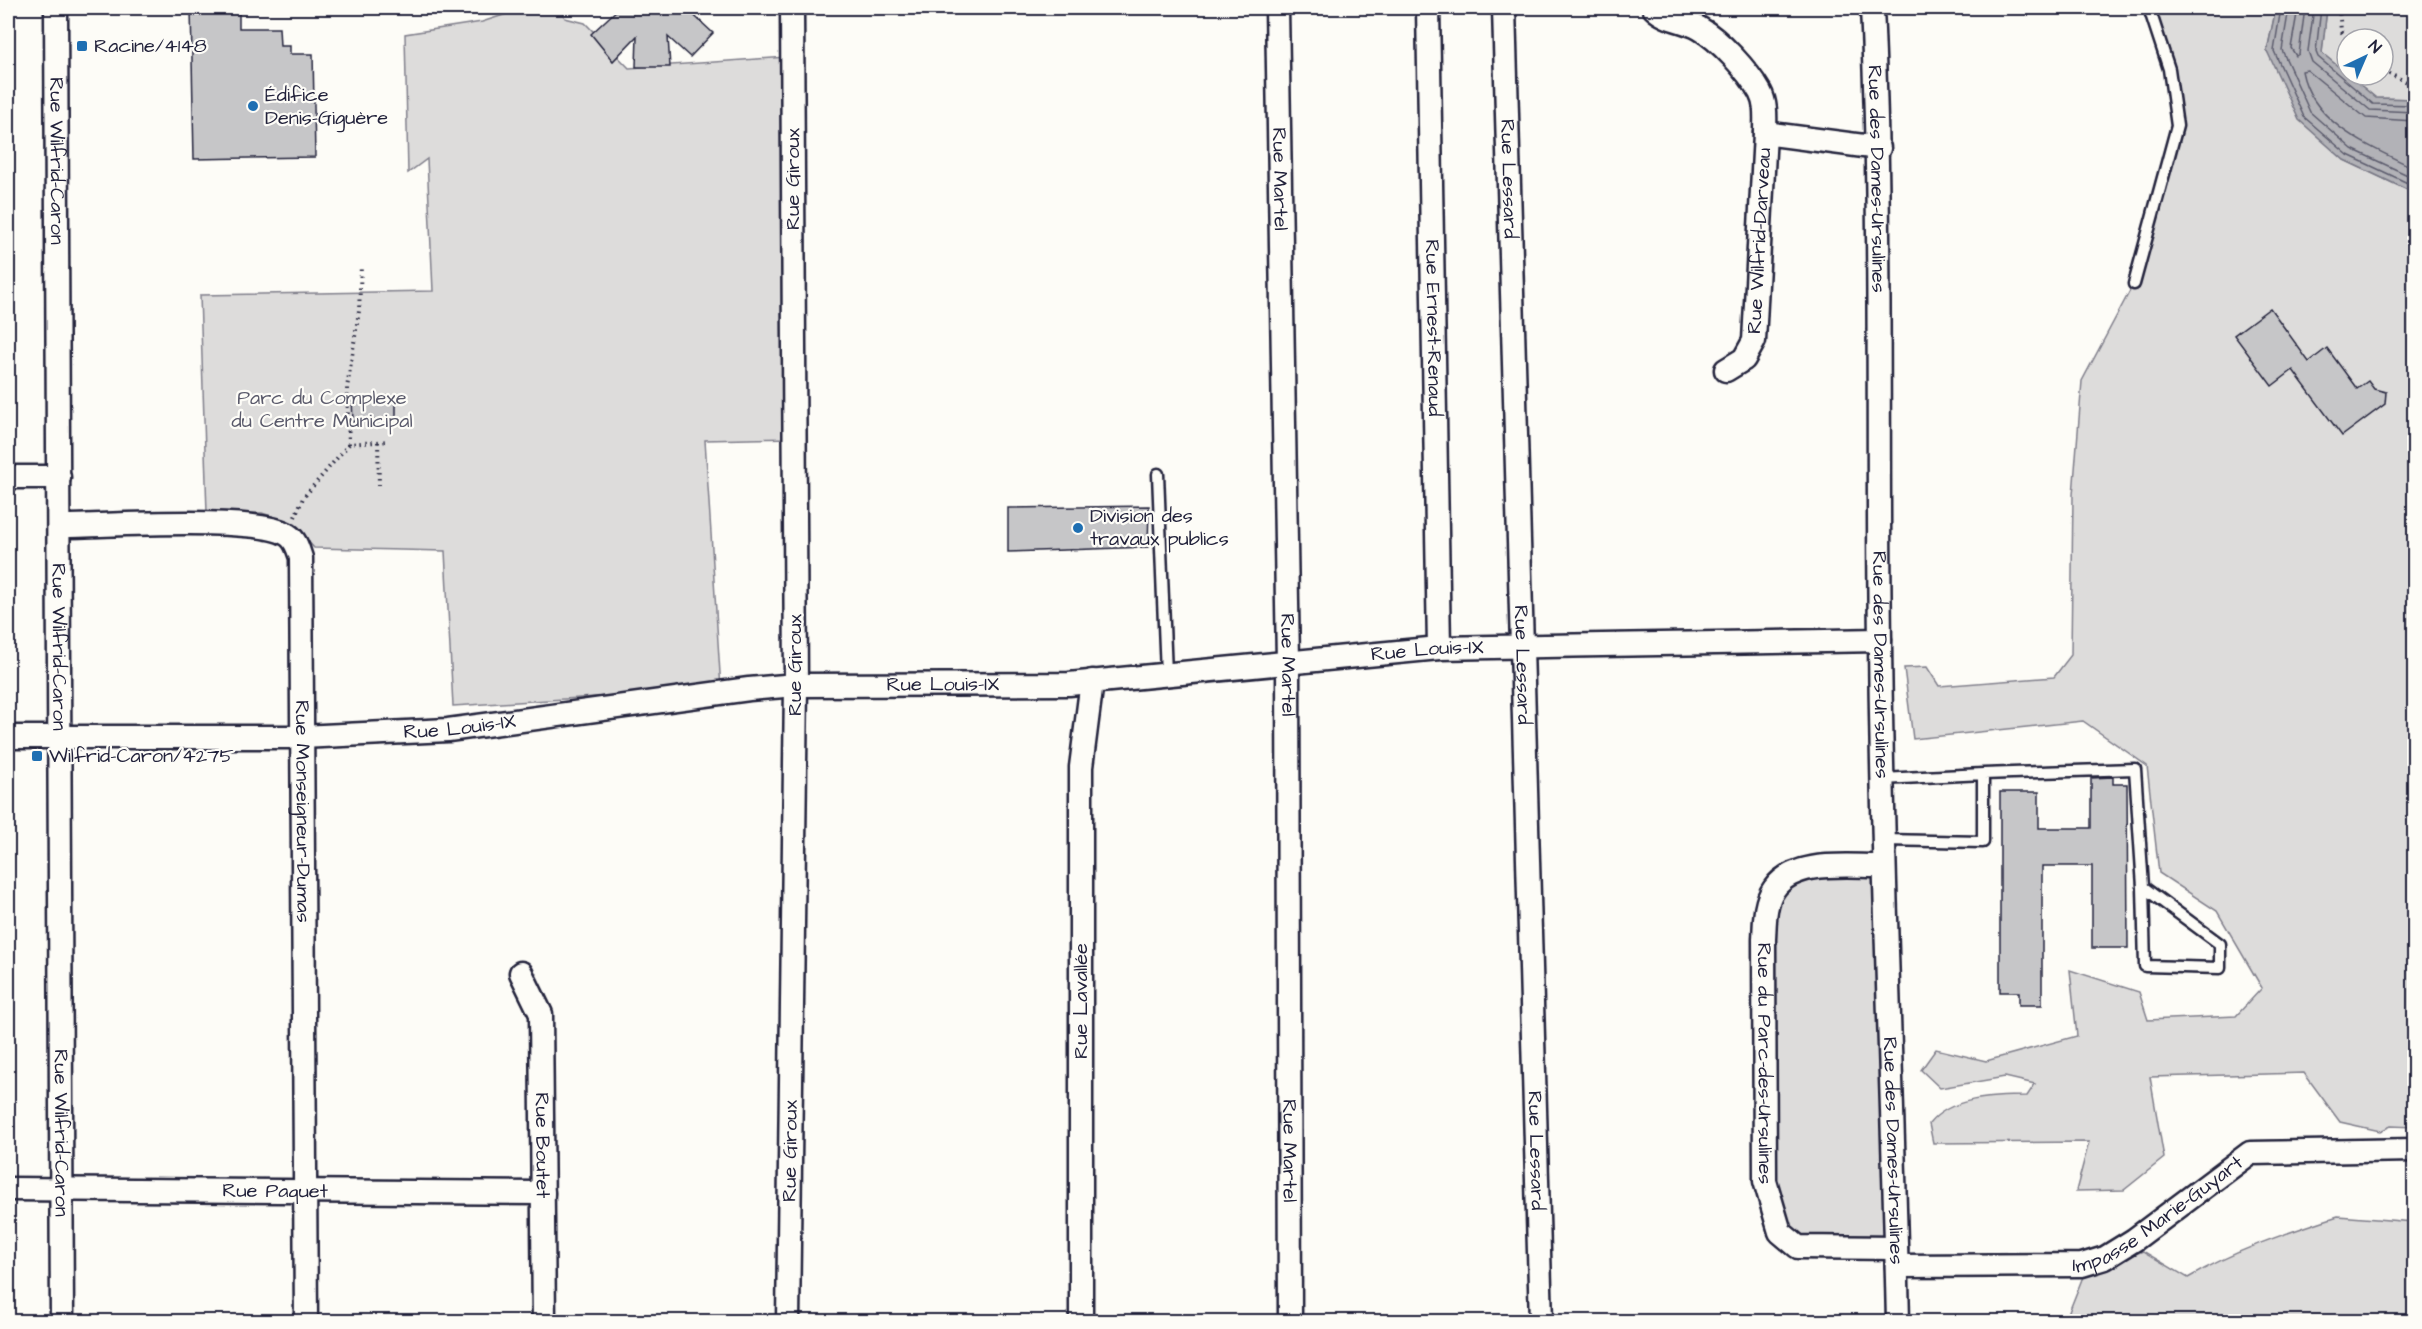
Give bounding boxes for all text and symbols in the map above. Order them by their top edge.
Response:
north arrow [2335,27,2395,87]
place label: Racine/4148 [94,32,207,60]
text: N [2363,36,2386,58]
marker: Racine/4148 [75,39,89,53]
street label: Rue des Dames-Ursulines [1860,65,1892,293]
street label: Rue Wilfrid-Caron [42,77,71,245]
place label: Édifice Denis-Giguère [265,81,388,133]
marker: Édifice Denis-Giguère [246,99,260,113]
street label: Rue Lessard [1493,119,1524,239]
street label: Rue Giroux [779,127,807,230]
street label: Rue Martel [1265,127,1295,231]
street label: Rue Wilfrid-Darveau [1740,147,1778,335]
street label: Rue Ernest-Renaud [1418,239,1449,417]
park label: Parc du Complexe du Centre Municipal [231,384,413,435]
place label: Division des travaux publics [1090,502,1229,553]
marker: Division des travaux publics [1071,521,1085,535]
street label: Rue des Dames-Ursulines [1865,551,1896,779]
street label: Rue Wilfrid-Caron [45,563,73,731]
street label: Rue Lessard [1507,605,1538,725]
street label: Rue Giroux [781,613,809,716]
street label: Rue Martel [1273,613,1302,717]
street label: Rue Louis-IX [1370,633,1484,669]
street label: Rue Louis-IX [886,670,999,699]
street label: Rue Monseigneur-Dumas [288,700,317,923]
street label: Rue Louis-IX [403,707,518,746]
place label: Wilfrid-Caron/4275 [49,742,234,770]
marker: Wilfrid-Caron/4275 [30,749,44,763]
street label: Rue Lavallée [1067,943,1095,1059]
street label: Rue du Parc-des-Ursulines [1750,943,1779,1184]
street label: Rue des Dames-Ursulines [1876,1036,1911,1265]
street label: Rue Wilfrid-Caron [47,1049,76,1217]
street label: Rue Lessard [1520,1090,1552,1211]
street label: Rue Boutet [528,1092,557,1198]
street label: Rue Giroux [776,1099,805,1202]
street label: Rue Martel [1275,1099,1304,1203]
street label: Impasse Marie-Guyart [2072,1149,2249,1280]
street label: Rue Paquet [222,1177,328,1205]

